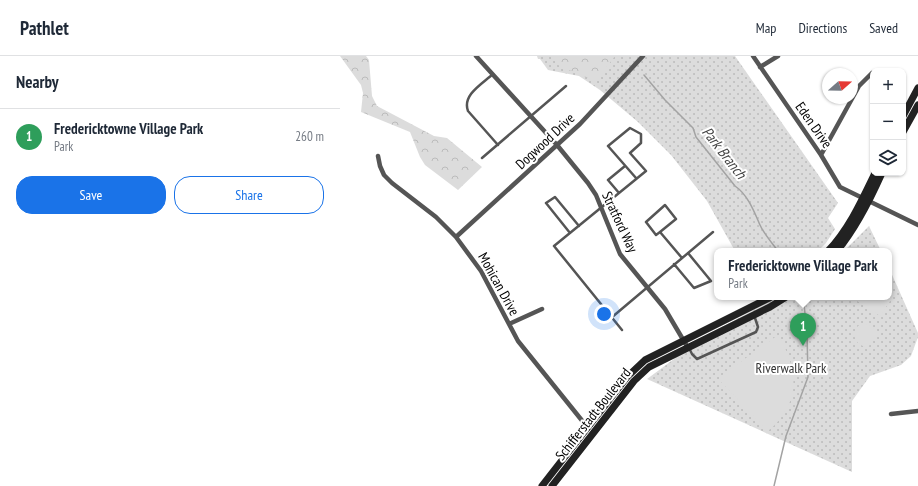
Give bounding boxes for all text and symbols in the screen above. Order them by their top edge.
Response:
text: Pathlet [20,16,69,40]
text: Map [756,19,776,37]
text: Directions [798,19,847,37]
text: Saved [869,19,898,37]
north arrow [822,68,858,104]
map controls [870,68,906,176]
button: + [870,68,906,104]
text: Nearby [16,71,59,93]
street label: Eden Drive [792,98,837,152]
button: − [870,104,906,140]
street label: Dogwood Drive [512,109,578,173]
text: Fredericktowne Village Park [54,119,203,138]
water label: Park Branch [698,123,751,184]
text: 1 [26,128,32,145]
text: 260 m [295,128,324,145]
text: Park [54,138,73,155]
button: layers [870,140,906,176]
button: Save [16,176,166,214]
button: Share [174,176,324,214]
street label: Stratford Way [598,189,642,256]
popup [714,248,892,300]
street label: Mohican Drive [474,249,524,319]
text: Fredericktowne Village Park [728,256,878,275]
text: Park [728,275,748,292]
your location [594,304,614,324]
pin: 1 [790,313,816,346]
park label: Riverwalk Park [756,359,827,377]
street label: Schifferstadt Boulevard [551,364,635,464]

